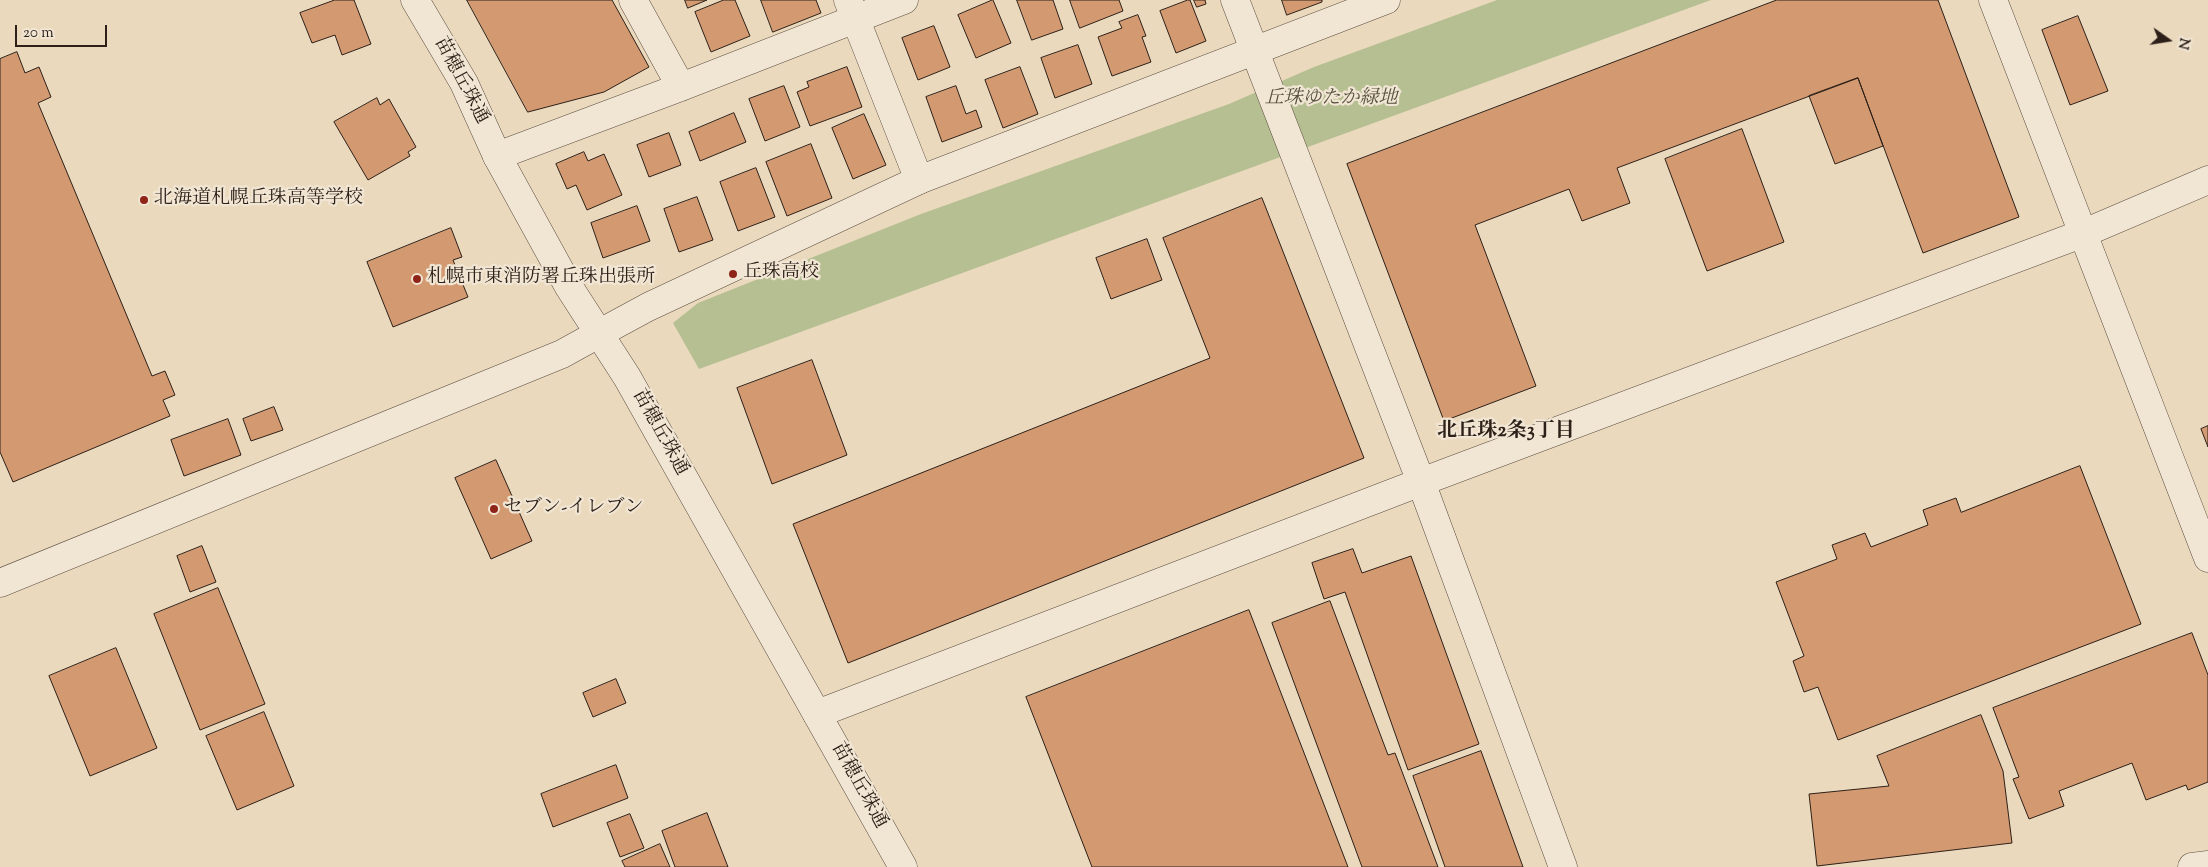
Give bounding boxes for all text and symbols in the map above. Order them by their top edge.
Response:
scale bar [18,15,110,47]
north arrow [2143,15,2193,65]
text: 20 m [23,23,54,44]
street label: 苗穂丘珠通 [428,34,492,128]
text: N [2172,36,2194,51]
park label: 丘珠ゆたか緑地 [1265,89,1397,111]
place label: 北海道札幌丘珠高等学校 [154,189,363,211]
marker: 北海道札幌丘珠高等学校 [138,194,150,206]
place label: 丘珠高校 [743,263,819,285]
place label: 札幌市東消防署丘珠出張所 [427,268,655,290]
marker: 丘珠高校 [727,268,739,280]
marker: 札幌市東消防署丘珠出張所 [411,273,423,285]
street label: 苗穂丘珠通 [626,386,692,480]
district label: 北丘珠2条3丁目 [1437,421,1575,445]
place label: セブン-イレブン [504,498,643,520]
marker: セブン-イレブン [488,503,500,515]
street label: 苗穂丘珠通 [825,739,891,833]

